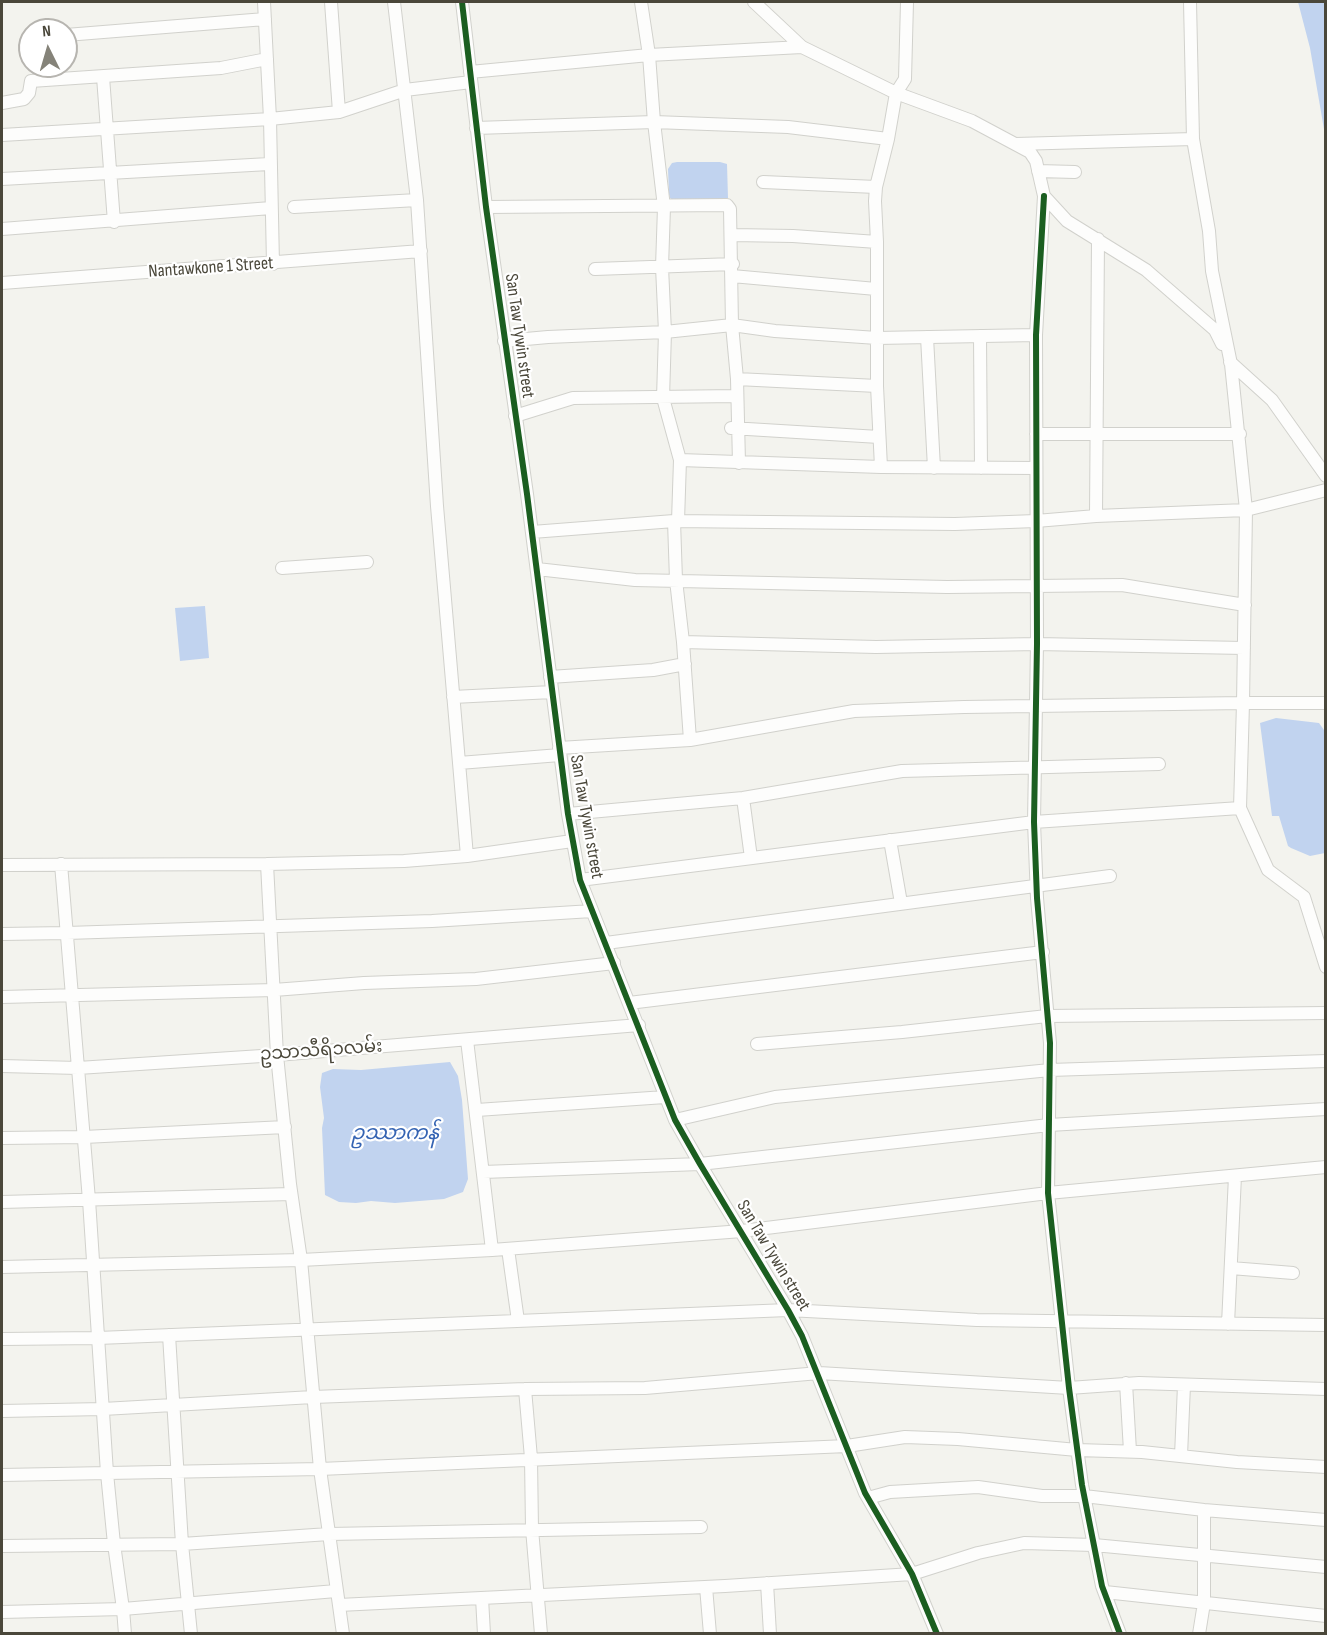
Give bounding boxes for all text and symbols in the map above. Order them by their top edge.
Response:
north arrow [18,18,78,78]
text: N [41,22,52,41]
street label: Nantawkone 1 Street [148,253,274,283]
street label: San Taw Tywin street [500,272,538,400]
street label: San Taw Tywin street [564,753,608,881]
street label: ဥသာသီရိ၁လမ်း [259,1036,383,1066]
water label: ဥဿာကန် [351,1122,439,1146]
street label: San Taw Tywin street [731,1197,815,1315]

